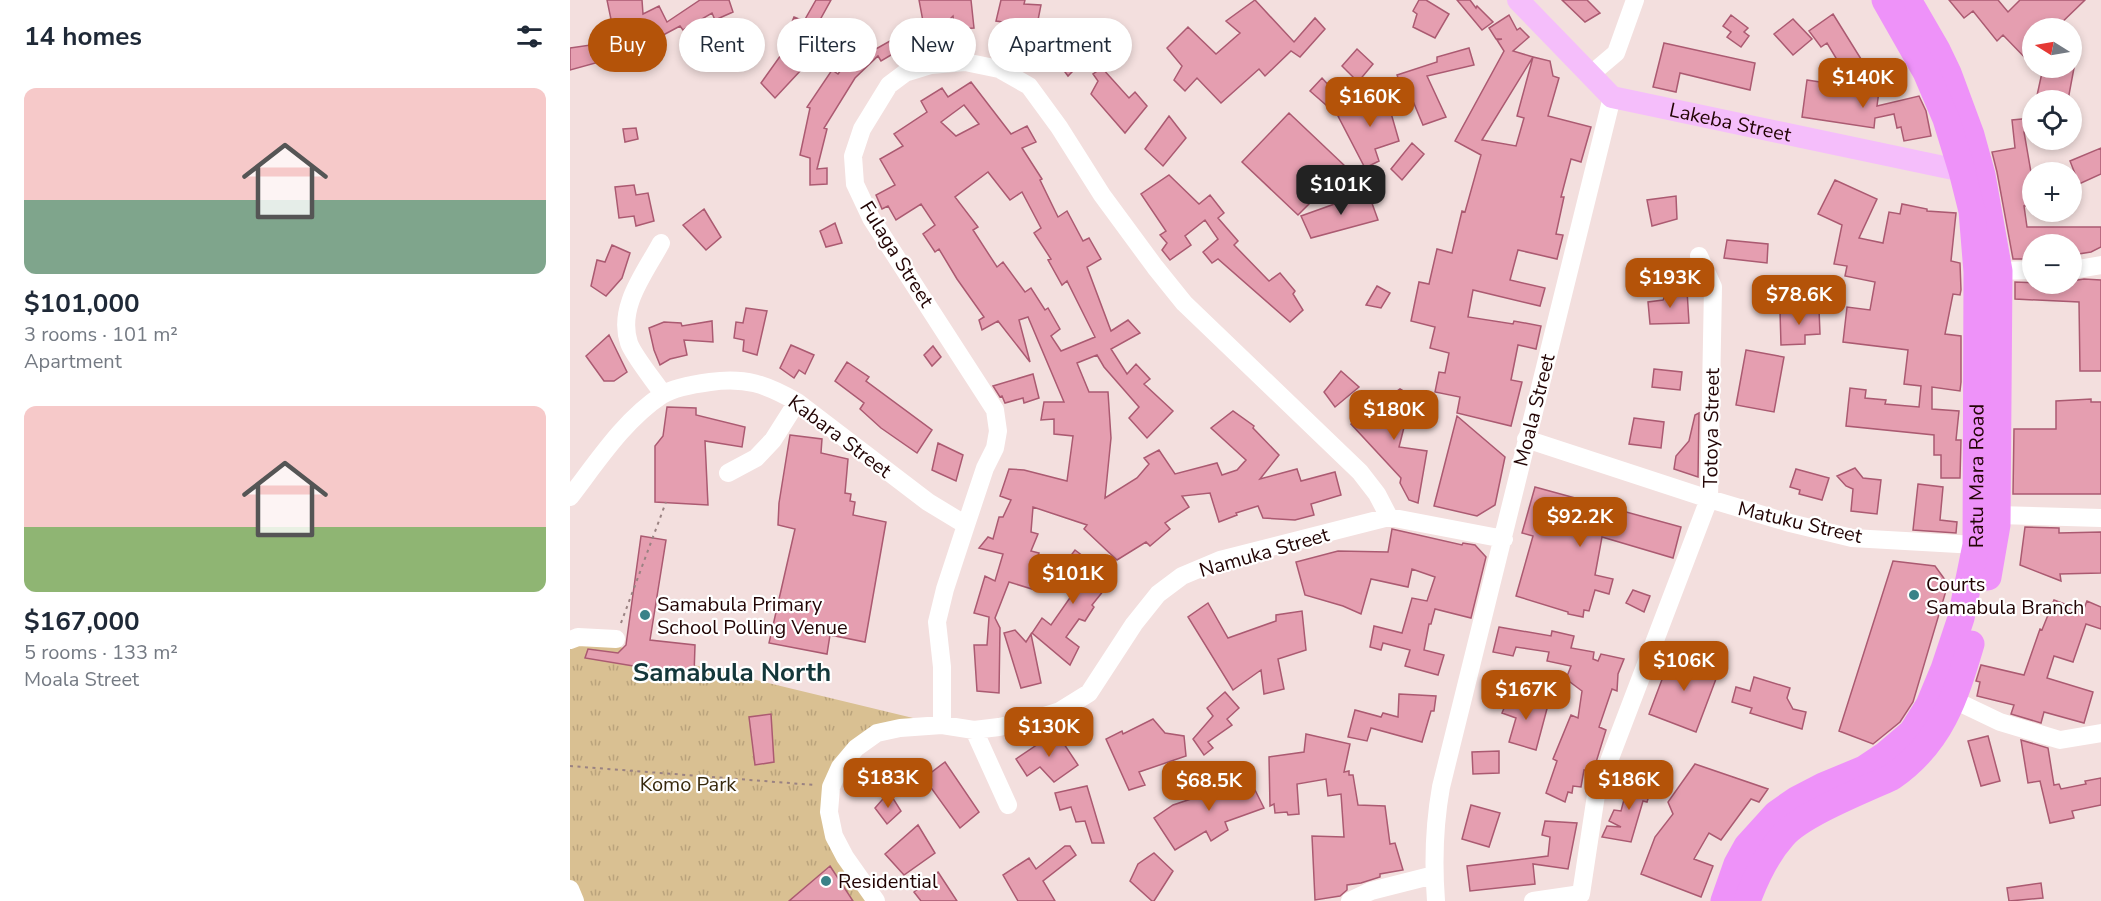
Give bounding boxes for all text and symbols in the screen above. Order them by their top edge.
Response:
chip: Buy [588,18,667,72]
chip: Rent [679,18,765,72]
chip: Filters [777,18,877,72]
chip: New [889,18,976,72]
chip: Apartment [988,18,1132,72]
north arrow [2022,18,2082,78]
map controls [2022,18,2082,294]
text: 14 homes [24,19,142,54]
icon: filters [513,20,546,53]
pin: $140K [1821,58,1905,109]
text: $140K [1832,64,1894,91]
pin: $160K [1328,77,1412,128]
text: $160K [1339,83,1401,110]
button: locate [2022,90,2082,150]
street label: Lakeba Street [1667,96,1795,149]
icon: home [231,127,339,235]
button: + [2022,162,2082,222]
pin: $101K [1299,165,1383,216]
text: $101K [1310,171,1372,198]
street label: Fulaga Street [853,196,940,313]
button: − [2022,234,2082,294]
pin: $193K [1628,258,1712,309]
text: $193K [1639,264,1701,291]
pin: $78.6K [1750,275,1848,326]
text: $78.6K [1766,281,1832,308]
text: $101,000 [24,286,140,321]
text: 3 rooms · 101 m² [24,321,178,348]
text: Apartment [24,348,122,375]
street label: Moala Street [1507,350,1562,469]
street label: Totoya Street [1697,367,1726,488]
street label: Kabara Street [783,389,898,485]
pin: $180K [1352,390,1436,441]
text: $180K [1363,396,1425,423]
street label: Ratu Mara Road [1963,404,1991,548]
icon: home [231,445,339,553]
street label: Matuku Street [1735,495,1866,550]
pin: $92.2K [1531,497,1629,548]
text: $92.2K [1547,503,1613,530]
street label: Namuka Street [1196,521,1333,584]
pin: $101K [1031,554,1115,605]
text: $101K [1042,560,1104,587]
place label: Courts Samabula Branch [1926,571,2084,621]
marker: Courts Samabula Branch [1907,588,1921,602]
place label: Samabula Primary School Polling Venue [657,591,848,641]
text: $167,000 [24,604,140,639]
marker: Samabula Primary School Polling Venue [638,608,652,622]
text: 5 rooms · 133 m² [24,639,178,666]
pin: $106K [1642,641,1726,692]
text: $106K [1653,647,1715,674]
district label: Samabula North [633,655,831,690]
text: Moala Street [24,666,139,693]
pin: $167K [1484,670,1568,721]
text: $167K [1495,676,1557,703]
pin: $130K [1007,707,1091,758]
text: $130K [1018,713,1080,740]
pin: $183K [846,758,930,809]
pin: $186K [1587,760,1671,811]
pin: $68.5K [1160,761,1258,812]
text: $183K [857,764,919,791]
text: $186K [1598,766,1660,793]
text: $68.5K [1176,767,1242,794]
park label: Komo Park [640,771,737,798]
place label: Residential [838,868,938,895]
marker: Residential [819,874,833,888]

